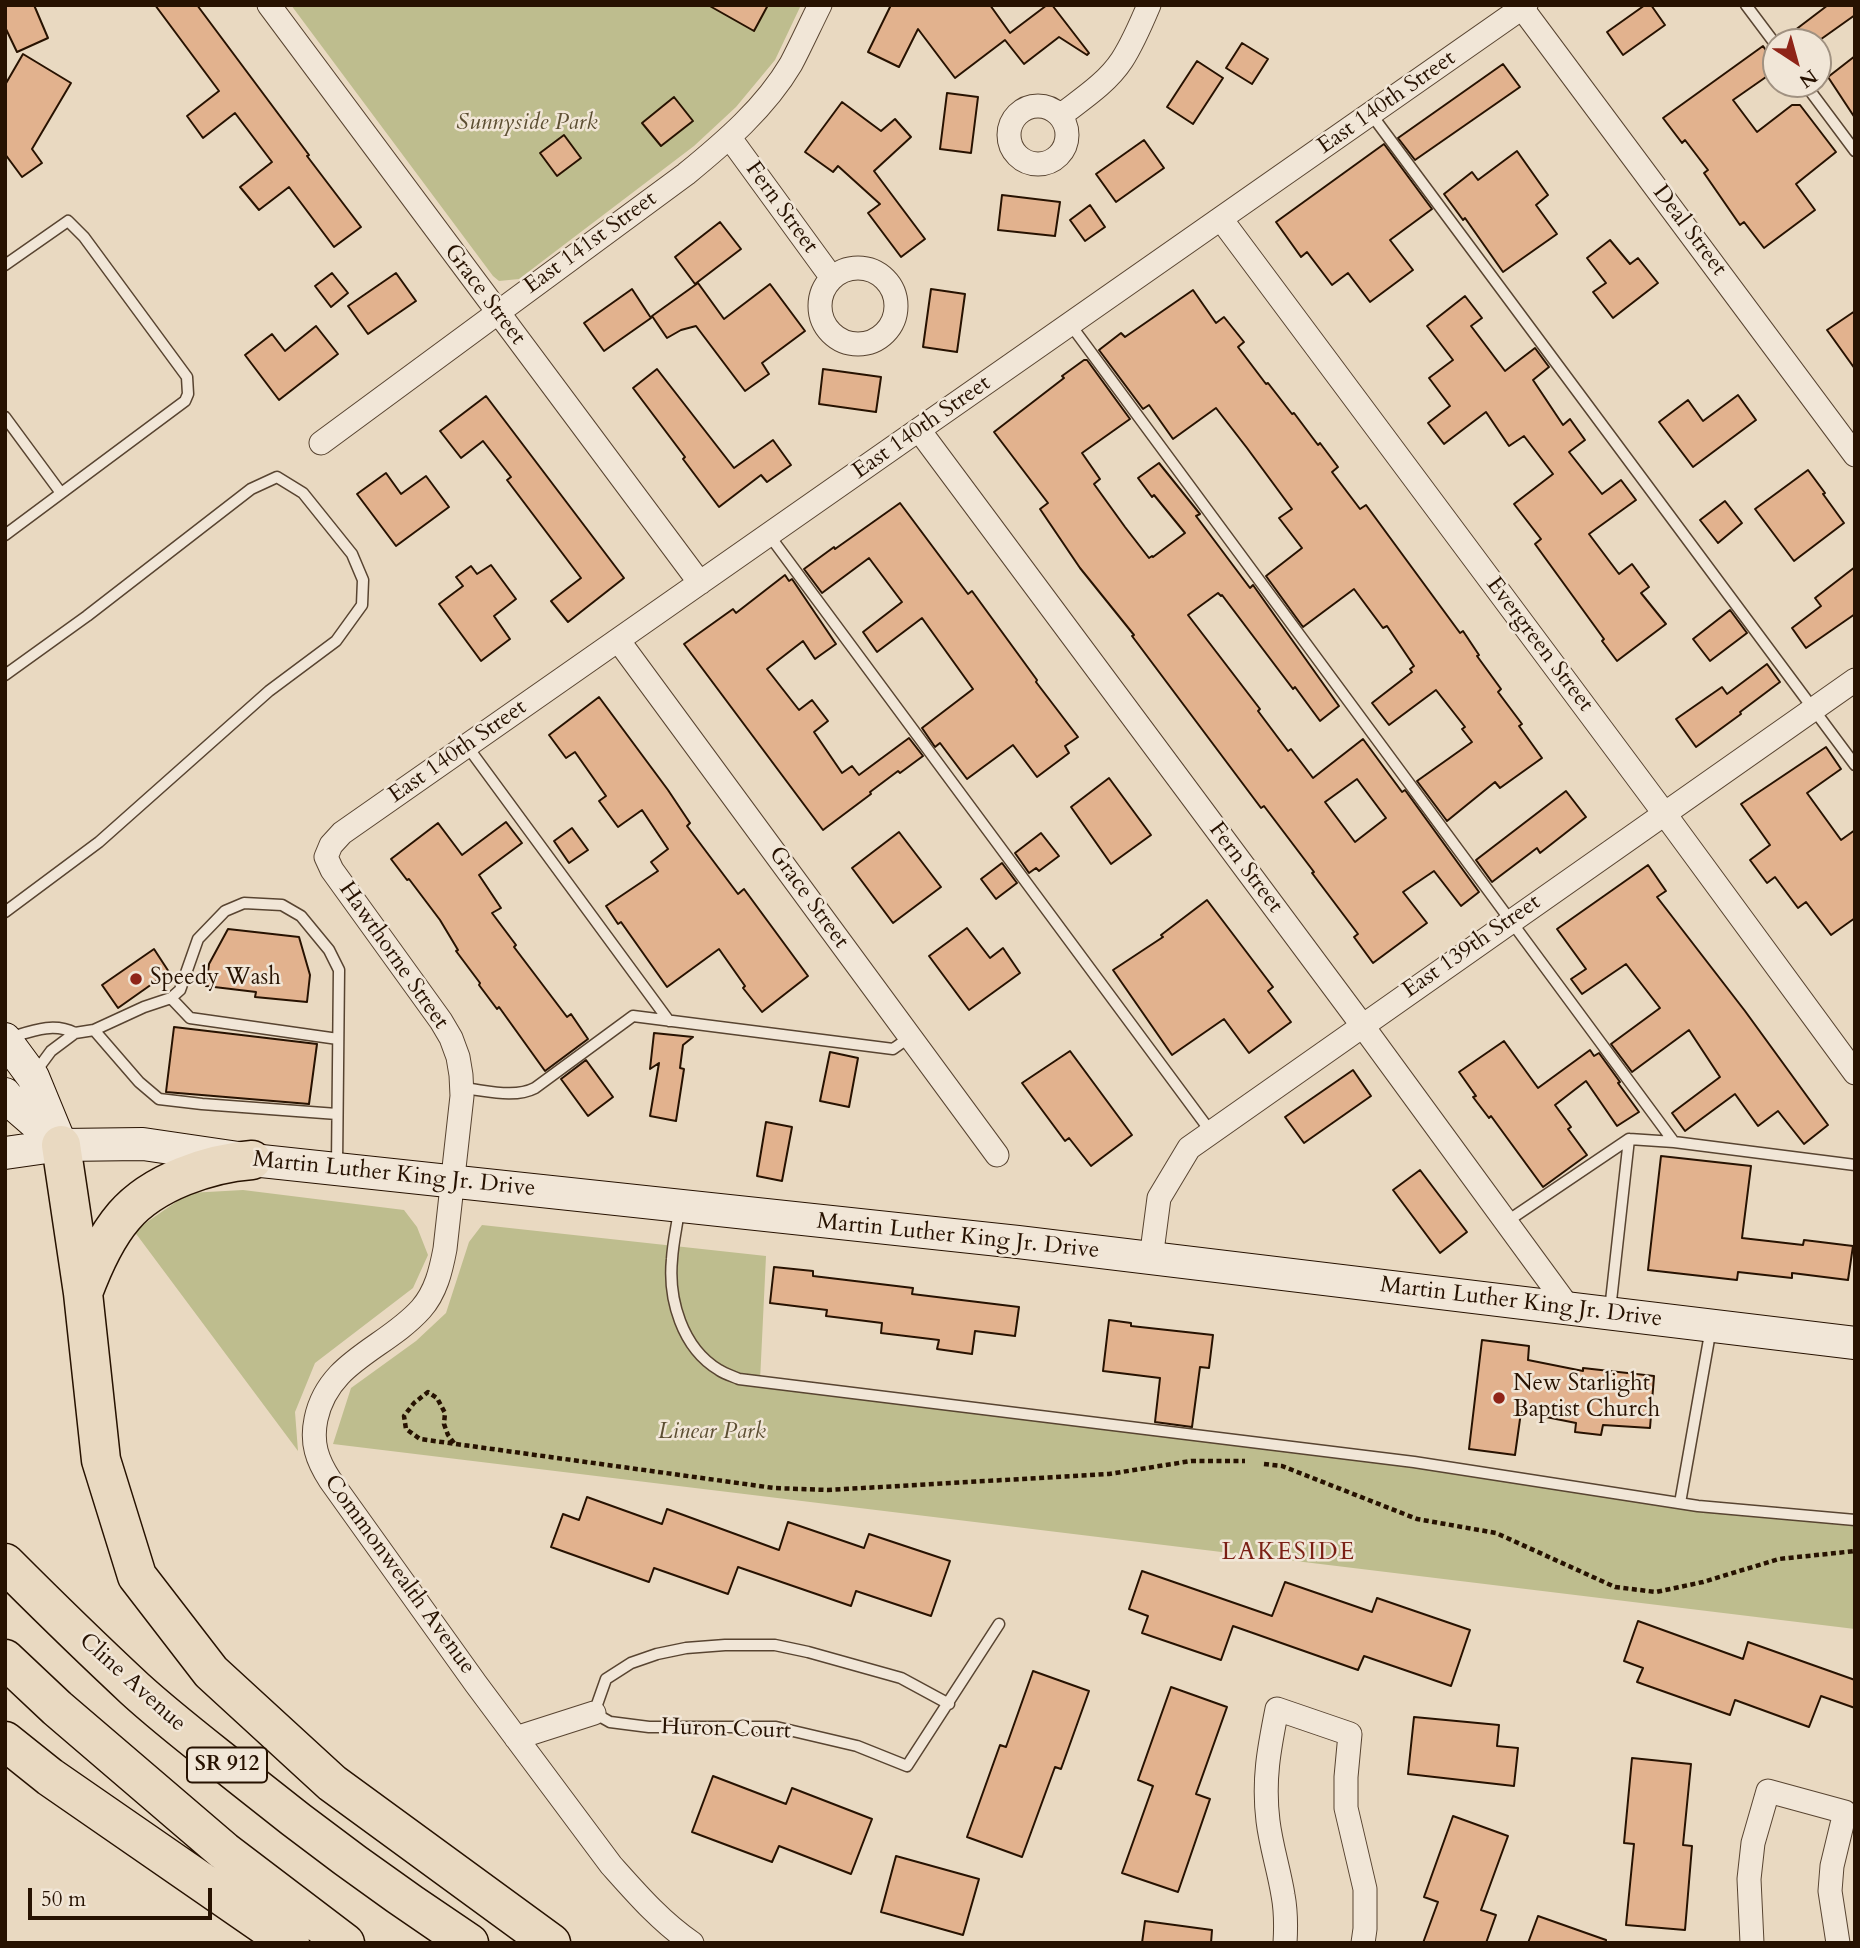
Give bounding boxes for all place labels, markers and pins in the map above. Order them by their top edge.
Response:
place label: Speedy Wash [150,965,281,993]
marker: Speedy Wash [128,971,144,987]
place label: New Starlight Baptist Church [1513,1371,1660,1425]
marker: New Starlight Baptist Church [1491,1390,1507,1406]

